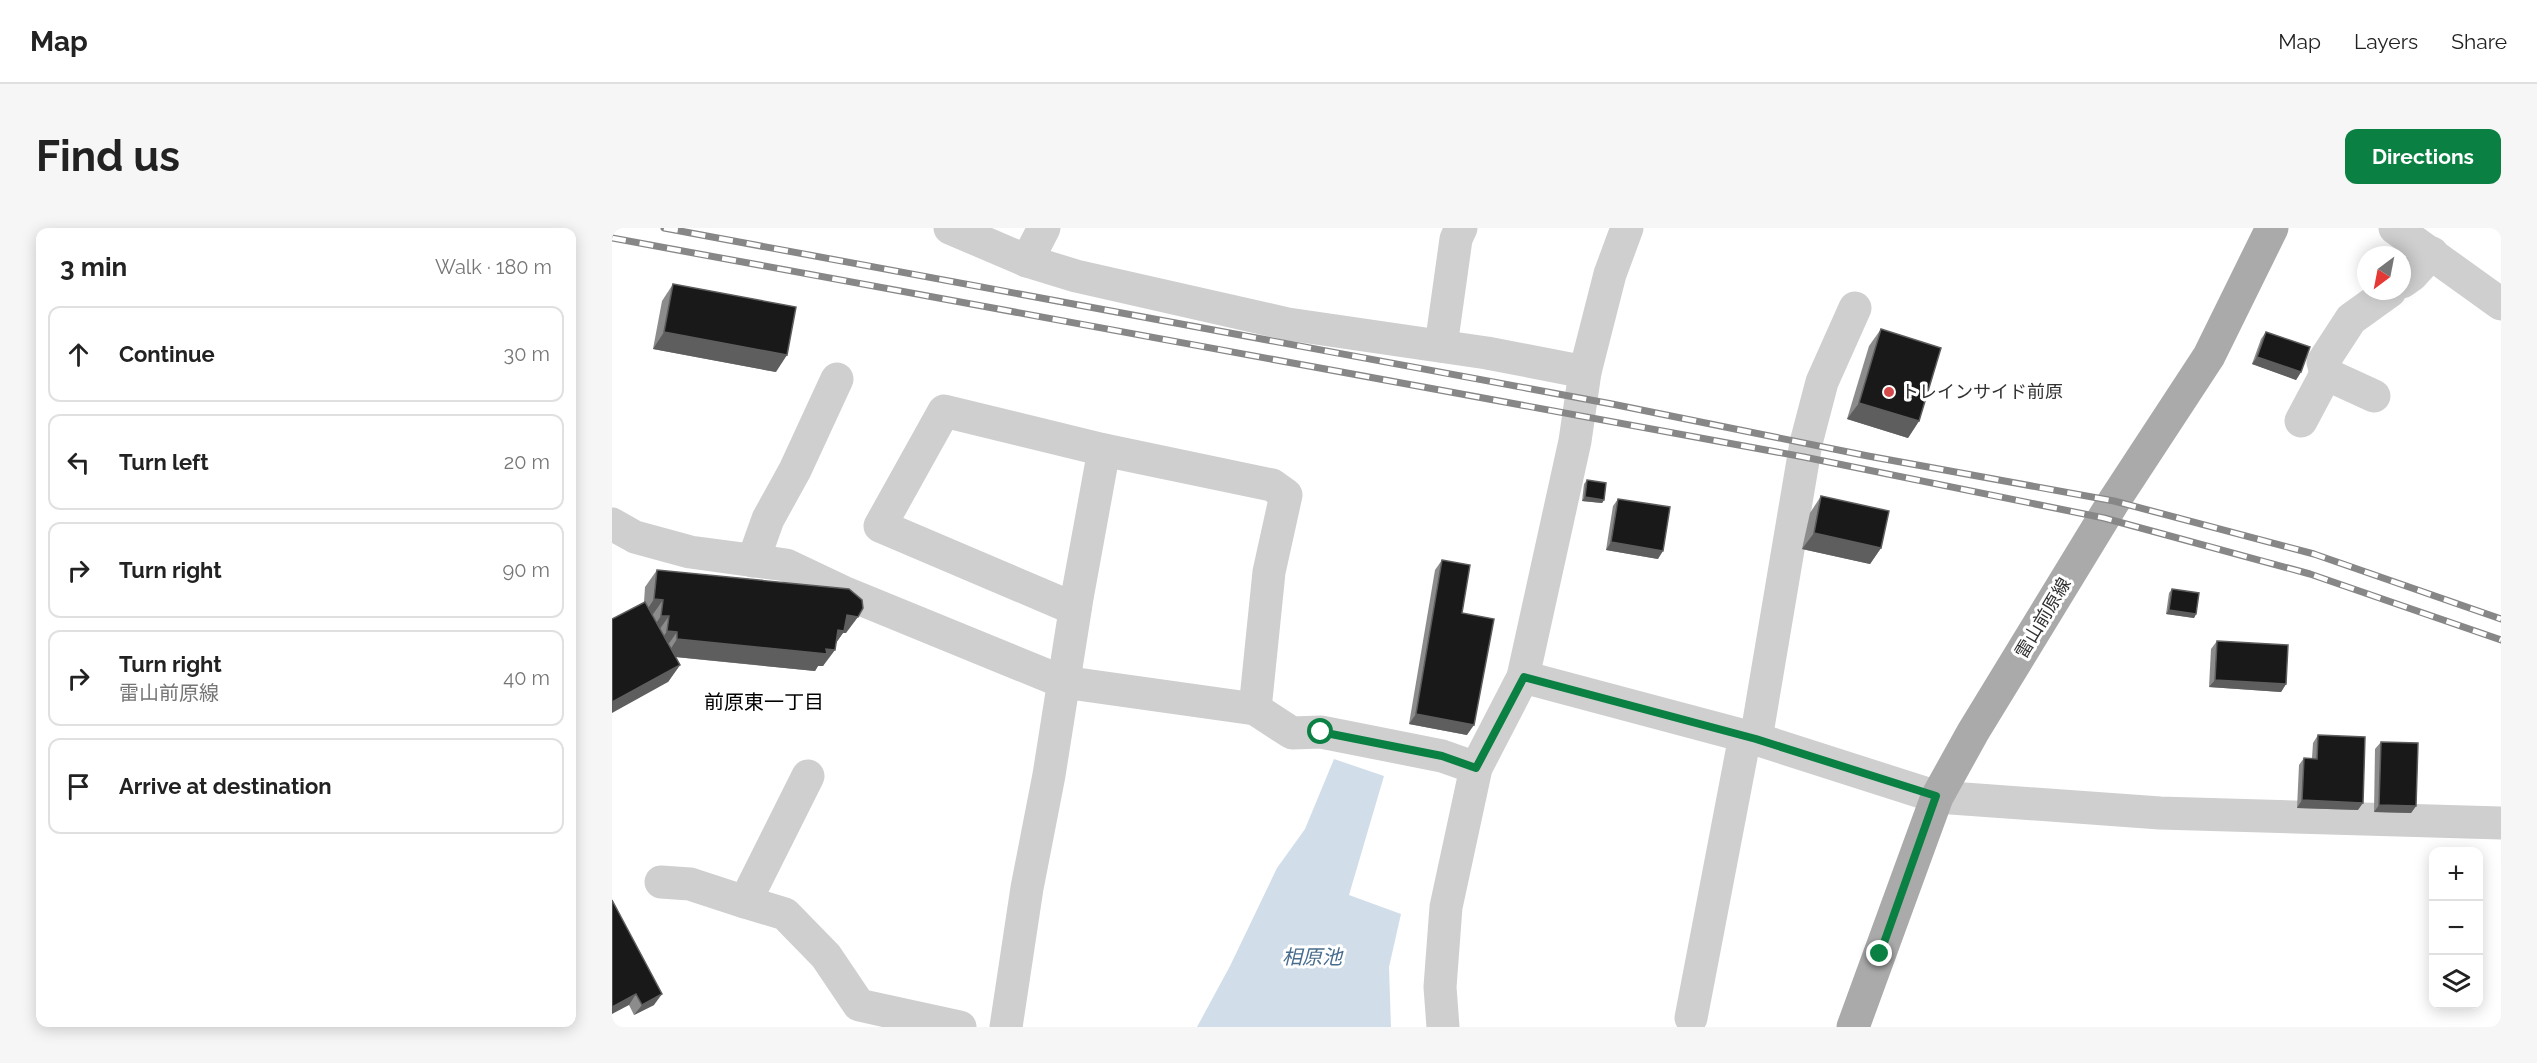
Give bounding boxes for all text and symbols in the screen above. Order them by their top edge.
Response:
text: Map [30,25,88,58]
text: Map [2278,29,2321,54]
text: Layers [2354,29,2418,54]
text: Share [2451,29,2507,54]
button: Directions [2345,129,2501,184]
text: Find us [36,132,180,181]
north arrow [2357,246,2411,300]
text: 3 min [60,252,127,282]
text: Walk · 180 m [435,255,552,279]
icon: ahead [62,338,95,371]
text: Continue [119,341,215,367]
text: 30 m [504,342,550,366]
place label: トレインサイド前原 [1901,381,2063,402]
marker: トレインサイド前原 [1882,385,1896,399]
icon: left [62,446,95,479]
text: Turn left [119,449,209,475]
text: 20 m [504,450,550,474]
icon: right [62,554,95,587]
text: Turn right [119,557,222,583]
text: 90 m [503,558,550,582]
street label: 雷山前原線 [2010,574,2075,662]
text: Turn right [119,651,222,677]
icon: right [62,662,95,695]
text: 40 m [503,666,550,690]
text: 雷山前原線 [119,681,219,705]
district label: 前原東一丁目 [704,690,824,714]
route start [1307,718,1333,744]
icon: arrive [62,770,95,803]
text: Arrive at destination [119,773,332,799]
map controls [2429,847,2483,1009]
button: + [2429,847,2483,901]
button: − [2429,901,2483,955]
route end [1866,940,1892,966]
water label: 相原池 [1282,945,1344,969]
button: layers [2429,955,2483,1009]

